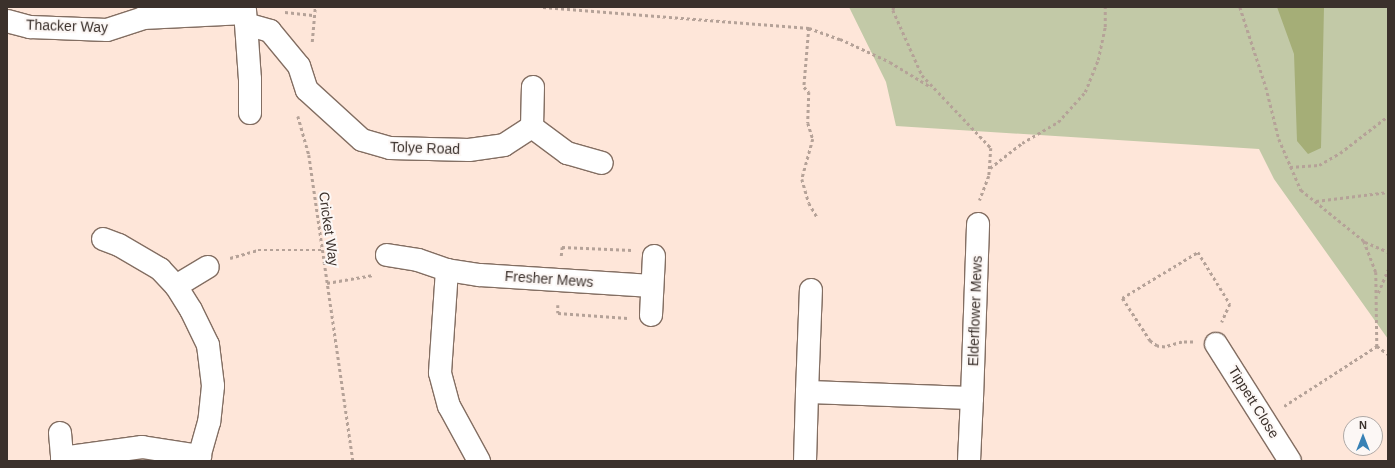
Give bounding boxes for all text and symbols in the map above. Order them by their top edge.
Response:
street label: Thacker Way [26,16,108,36]
street label: Tolye Road [390,138,460,158]
street label: Cricket Way [315,191,343,267]
street label: Elderflower Mews [965,256,985,366]
street label: Fresher Mews [504,268,594,290]
street label: Tippett Close [1225,363,1283,441]
north arrow [1343,416,1383,456]
text: N [1359,419,1367,431]

